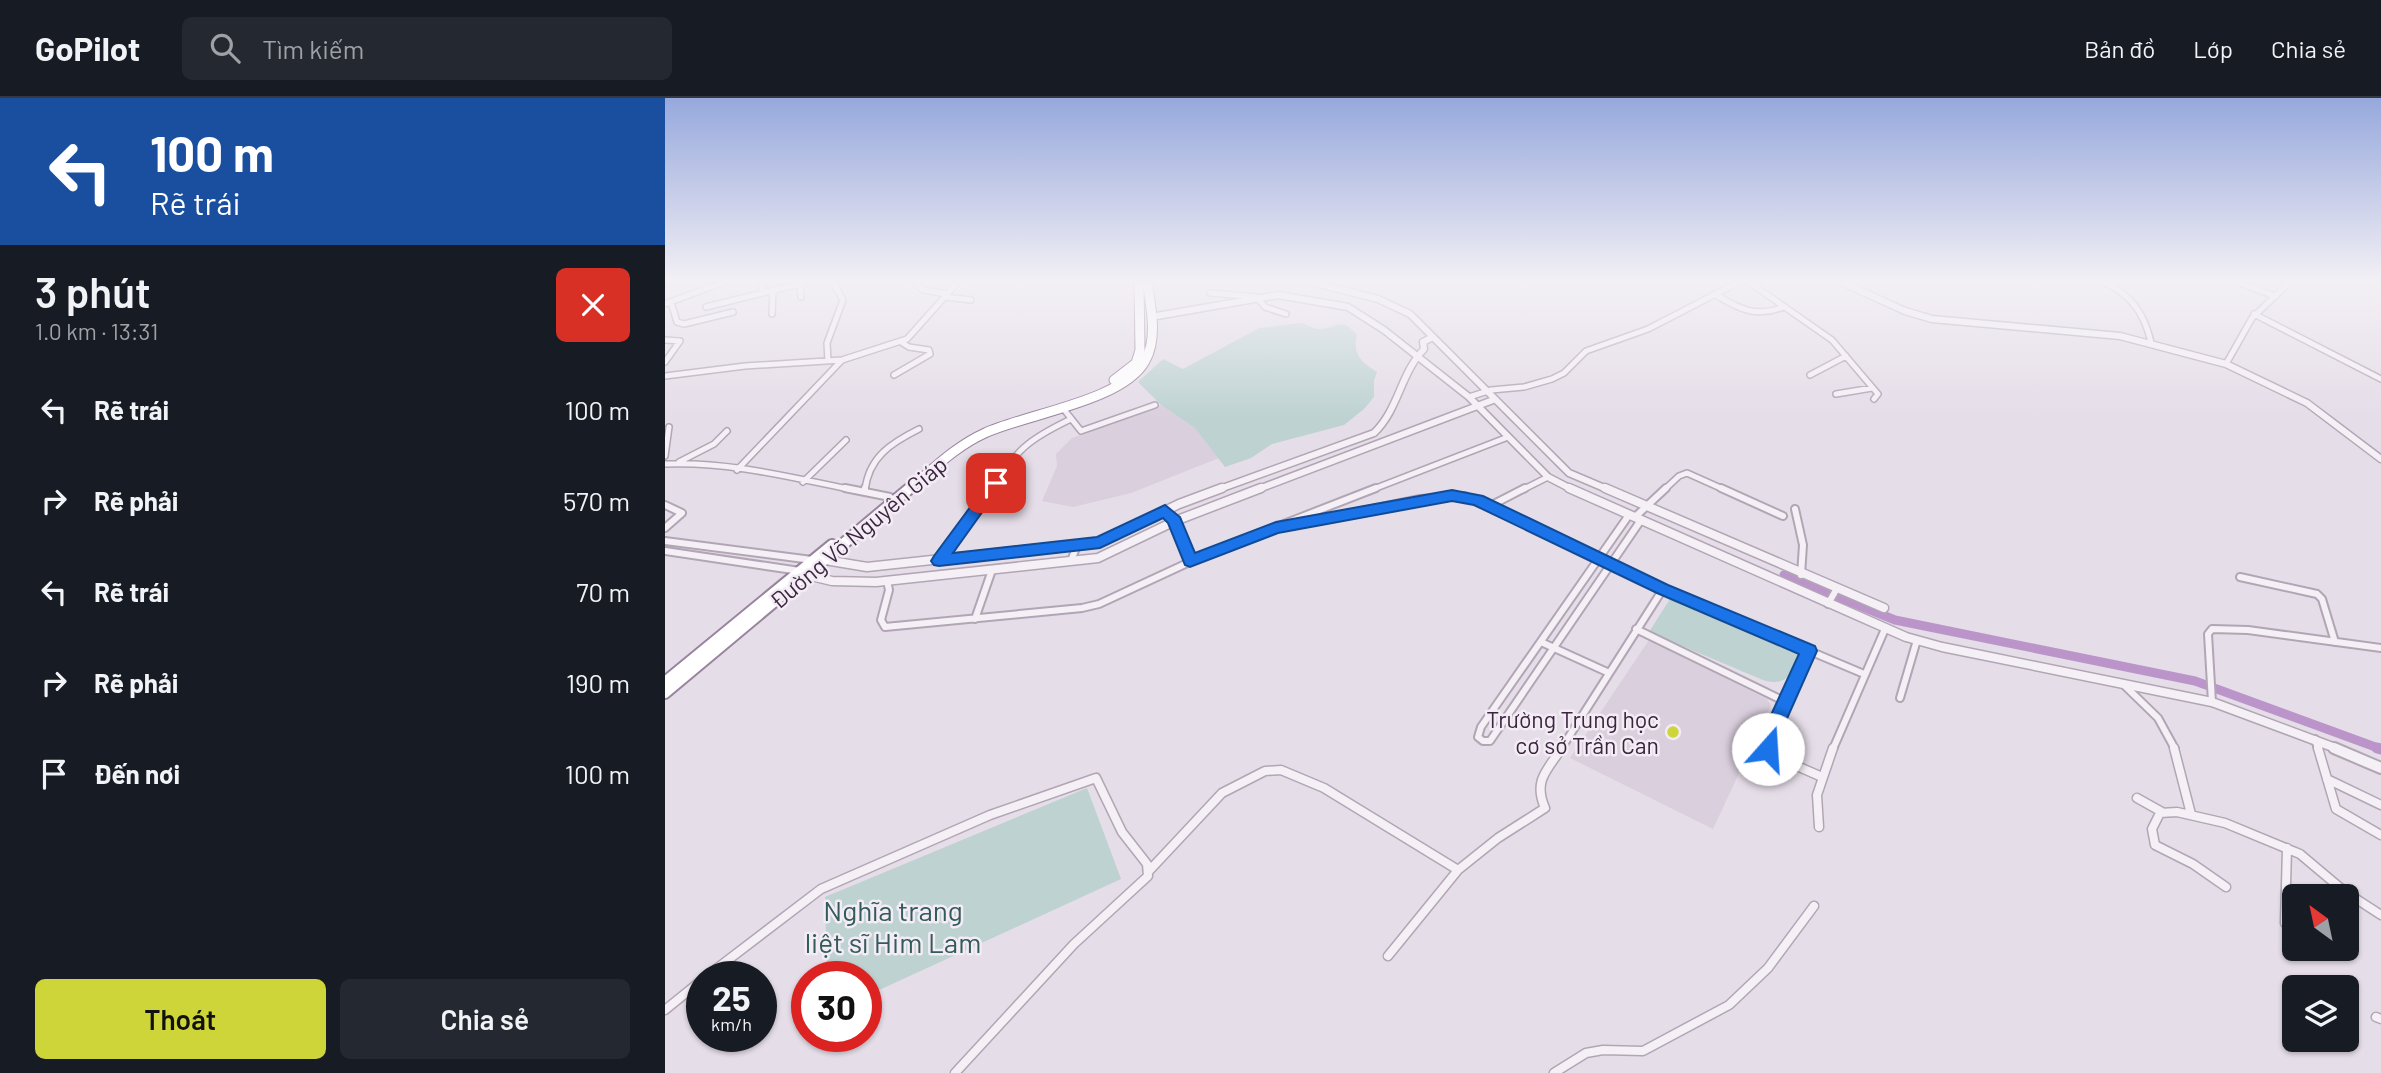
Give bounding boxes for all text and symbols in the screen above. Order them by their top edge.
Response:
search box [182,17,672,80]
text: GoPilot [35,28,140,68]
icon: search [206,29,244,67]
text: Tìm kiếm [262,33,364,64]
text: Bản đồ [2084,34,2155,63]
text: Lớp [2193,34,2233,63]
text: Chia sẻ [2271,34,2346,63]
text: 100 m [150,123,274,182]
icon: left [35,126,126,217]
text: Rẽ trái [150,183,241,221]
text: 3 phút [35,266,151,316]
button: close [556,268,630,342]
text: 1.0 km · 13:31 [35,317,158,345]
icon: left [35,391,73,429]
text: Rẽ trái [94,394,169,425]
text: 100 m [565,394,630,425]
street label: Đường Võ Nguyên Giáp [764,450,952,614]
pin [966,453,1026,513]
icon: arrive [977,464,1015,502]
icon: right [35,482,73,520]
text: Rẽ phải [94,485,178,516]
text: 570 m [563,485,630,516]
icon: left [35,573,73,611]
text: Rẽ trái [94,576,169,607]
text: 70 m [576,576,630,607]
icon: right [35,664,73,702]
text: Rẽ phải [94,667,178,698]
text: 190 m [566,667,630,698]
place label: Trường Trung học cơ sở Trần Can [1486,705,1659,759]
position arrow [1731,712,1805,786]
marker: Trường Trung học cơ sở Trần Can [1665,724,1681,740]
icon: arrive [35,755,73,793]
text: Đến nơi [94,758,180,789]
text: 100 m [565,758,630,789]
north arrow [2282,884,2359,961]
map controls [2282,884,2359,1052]
park label: Nghĩa trang liệt sĩ Him Lam [805,893,981,959]
speed limit sign: 30 [791,961,882,1052]
button: layers [2282,975,2359,1052]
text: 25 [712,976,751,1018]
button: Thoát [35,979,326,1059]
button: Chia sẻ [340,979,630,1059]
text: km/h [711,1013,752,1035]

